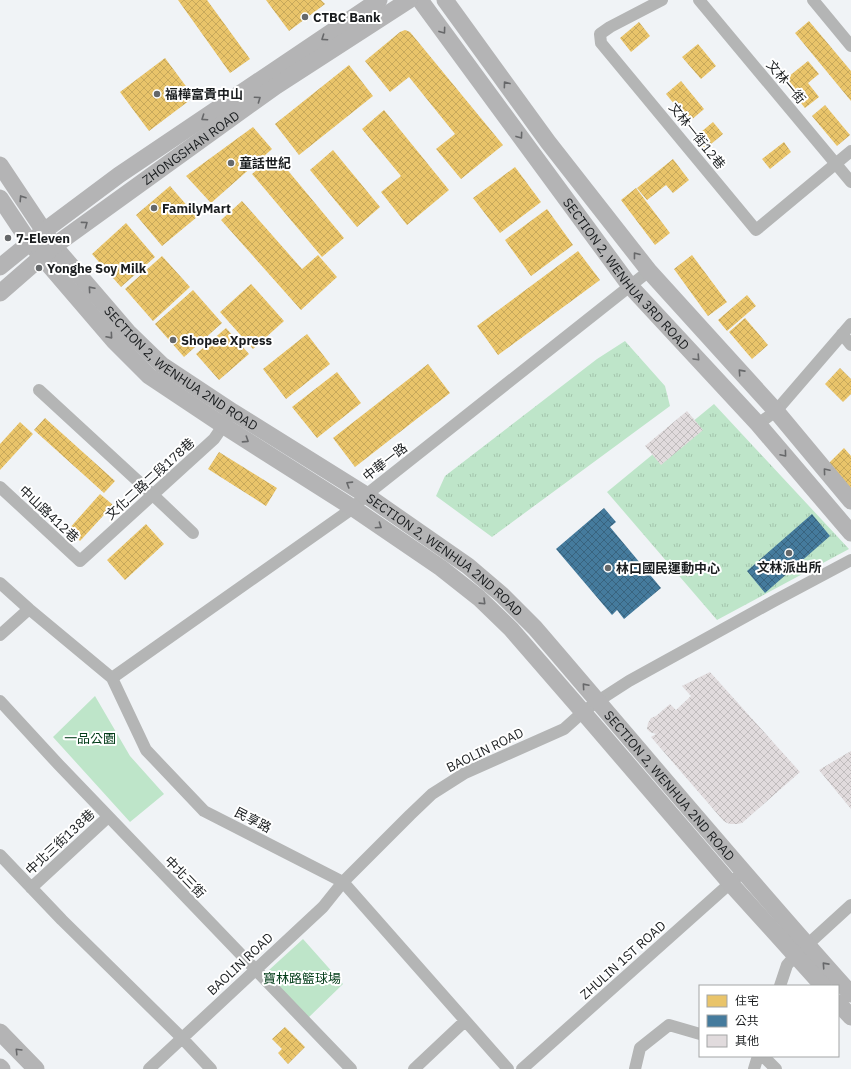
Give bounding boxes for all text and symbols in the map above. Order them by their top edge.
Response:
place label: CTBC Bank [313,9,381,26]
marker: CTBC Bank [300,12,310,22]
one-way arrow [438,27,445,34]
one-way arrow [321,33,328,40]
street label: 文林一街 [763,57,809,107]
one-way arrow [504,82,511,89]
place label: 福樺富貴中山 [165,86,243,103]
marker: 福樺富貴中山 [152,89,162,99]
one-way arrow [254,97,261,104]
street label: 文林一街12巷 [665,99,729,173]
street label: ZHONGSHAN ROAD [139,107,243,188]
one-way arrow [201,113,208,121]
one-way arrow [515,132,522,139]
place label: 童話世紀 [239,155,291,172]
marker: 童話世紀 [226,158,236,168]
street label: SECTION 2, WENHUA 3RD ROAD [559,194,693,353]
one-way arrow [20,196,27,203]
place label: FamilyMart [162,200,231,217]
marker: FamilyMart [149,203,159,213]
one-way arrow [80,222,87,229]
place label: 7-Eleven [16,230,70,247]
marker: 7-Eleven [3,233,13,243]
one-way arrow [633,252,640,259]
place label: Yonghe Soy Milk [47,260,147,277]
marker: Yonghe Soy Milk [34,263,44,273]
one-way arrow [89,286,96,293]
street label: SECTION 2, WENHUA 2ND ROAD [101,302,261,434]
one-way arrow [105,331,113,339]
place label: Shopee Xpress [181,332,272,349]
marker: Shopee Xpress [168,335,178,345]
one-way arrow [692,353,700,361]
one-way arrow [739,370,746,377]
street label: 文化二路二段178巷 [102,434,198,524]
one-way arrow [242,435,249,443]
street label: 中華一路 [359,439,411,485]
one-way arrow [779,449,787,457]
one-way arrow [823,468,830,475]
street label: 中山路412巷 [16,482,82,546]
one-way arrow [346,482,353,489]
street label: SECTION 2, WENHUA 2ND ROAD [363,490,527,620]
one-way arrow [375,521,382,528]
marker: 文林派出所 [784,548,794,558]
place label: 文林派出所 [756,559,822,576]
place label: 林口國民運動中心 [616,560,720,577]
marker: 林口國民運動中心 [603,563,613,573]
one-way arrow [478,598,486,605]
one-way arrow [582,683,589,690]
street label: SECTION 2, WENHUA 2ND ROAD [601,707,739,864]
street label: BAOLIN ROAD [444,724,526,776]
park label: 一品公園 [64,730,116,747]
street label: 民享路 [232,804,274,836]
street label: 中北三街138巷 [22,806,98,878]
street label: 中北三街 [161,852,209,902]
street label: ZHULIN 1ST ROAD [577,917,669,1003]
street label: BAOLIN ROAD [204,929,276,999]
one-way arrow [823,962,830,969]
park label: 寶林路籃球場 [263,970,341,987]
legend [699,985,839,1057]
text: 住宅 [735,993,759,1008]
text: 公共 [735,1013,759,1028]
text: 其他 [735,1033,759,1048]
one-way arrow [15,1048,23,1056]

